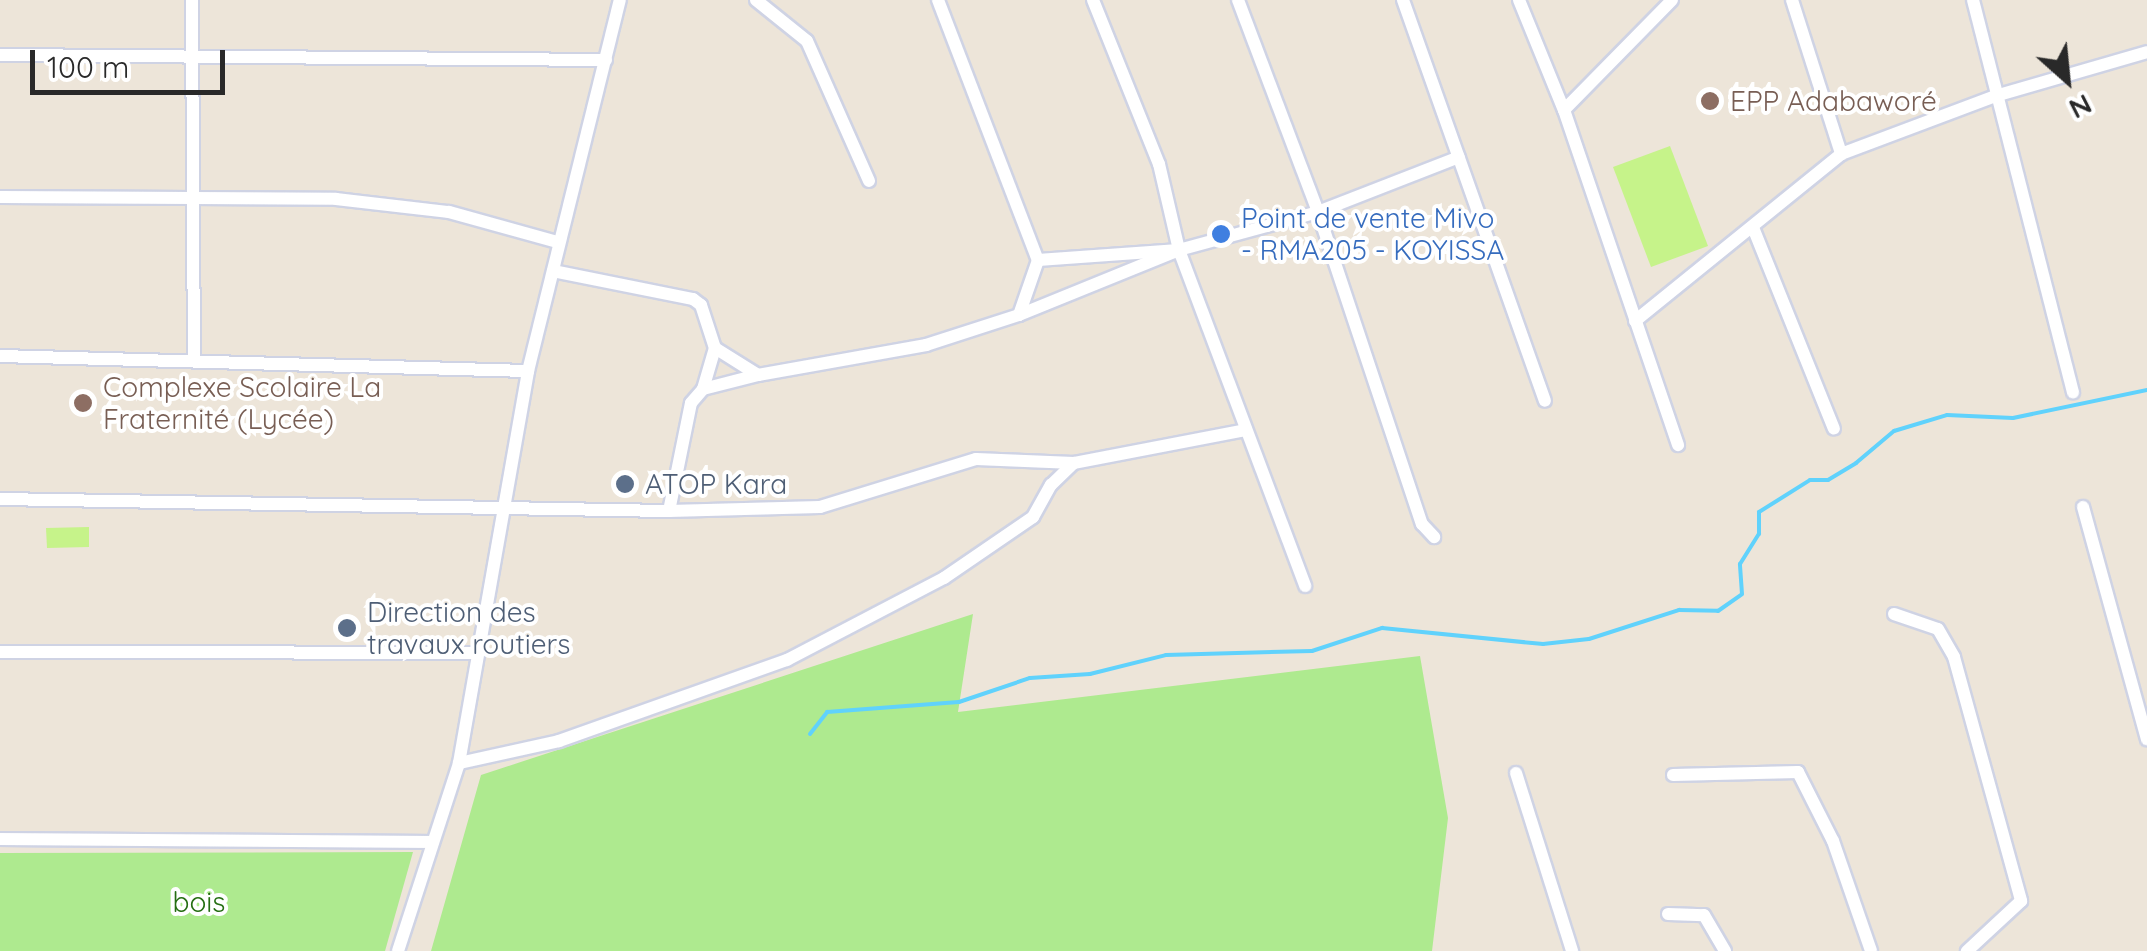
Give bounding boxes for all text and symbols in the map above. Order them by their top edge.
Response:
scale bar [35,30,230,92]
north arrow [2017,30,2117,130]
text: 100 m [47,48,129,86]
place label: EPP Adabaworé [1730,84,1937,118]
text: N [2064,87,2098,127]
marker: EPP Adabaworé [1699,90,1721,112]
place label: Point de vente Mivo - RMA205 - KOYISSA [1241,201,1504,267]
marker: Point de vente Mivo - RMA205 - KOYISSA [1210,223,1232,245]
place label: Complexe Scolaire La Fraternité (Lycée) [103,370,381,436]
marker: Complexe Scolaire La Fraternité (Lycée) [72,392,94,414]
place label: ATOP Kara [645,467,787,501]
marker: ATOP Kara [614,473,636,495]
place label: Direction des travaux routiers [367,595,570,661]
marker: Direction des travaux routiers [336,617,358,639]
park label: bois [172,885,226,919]

